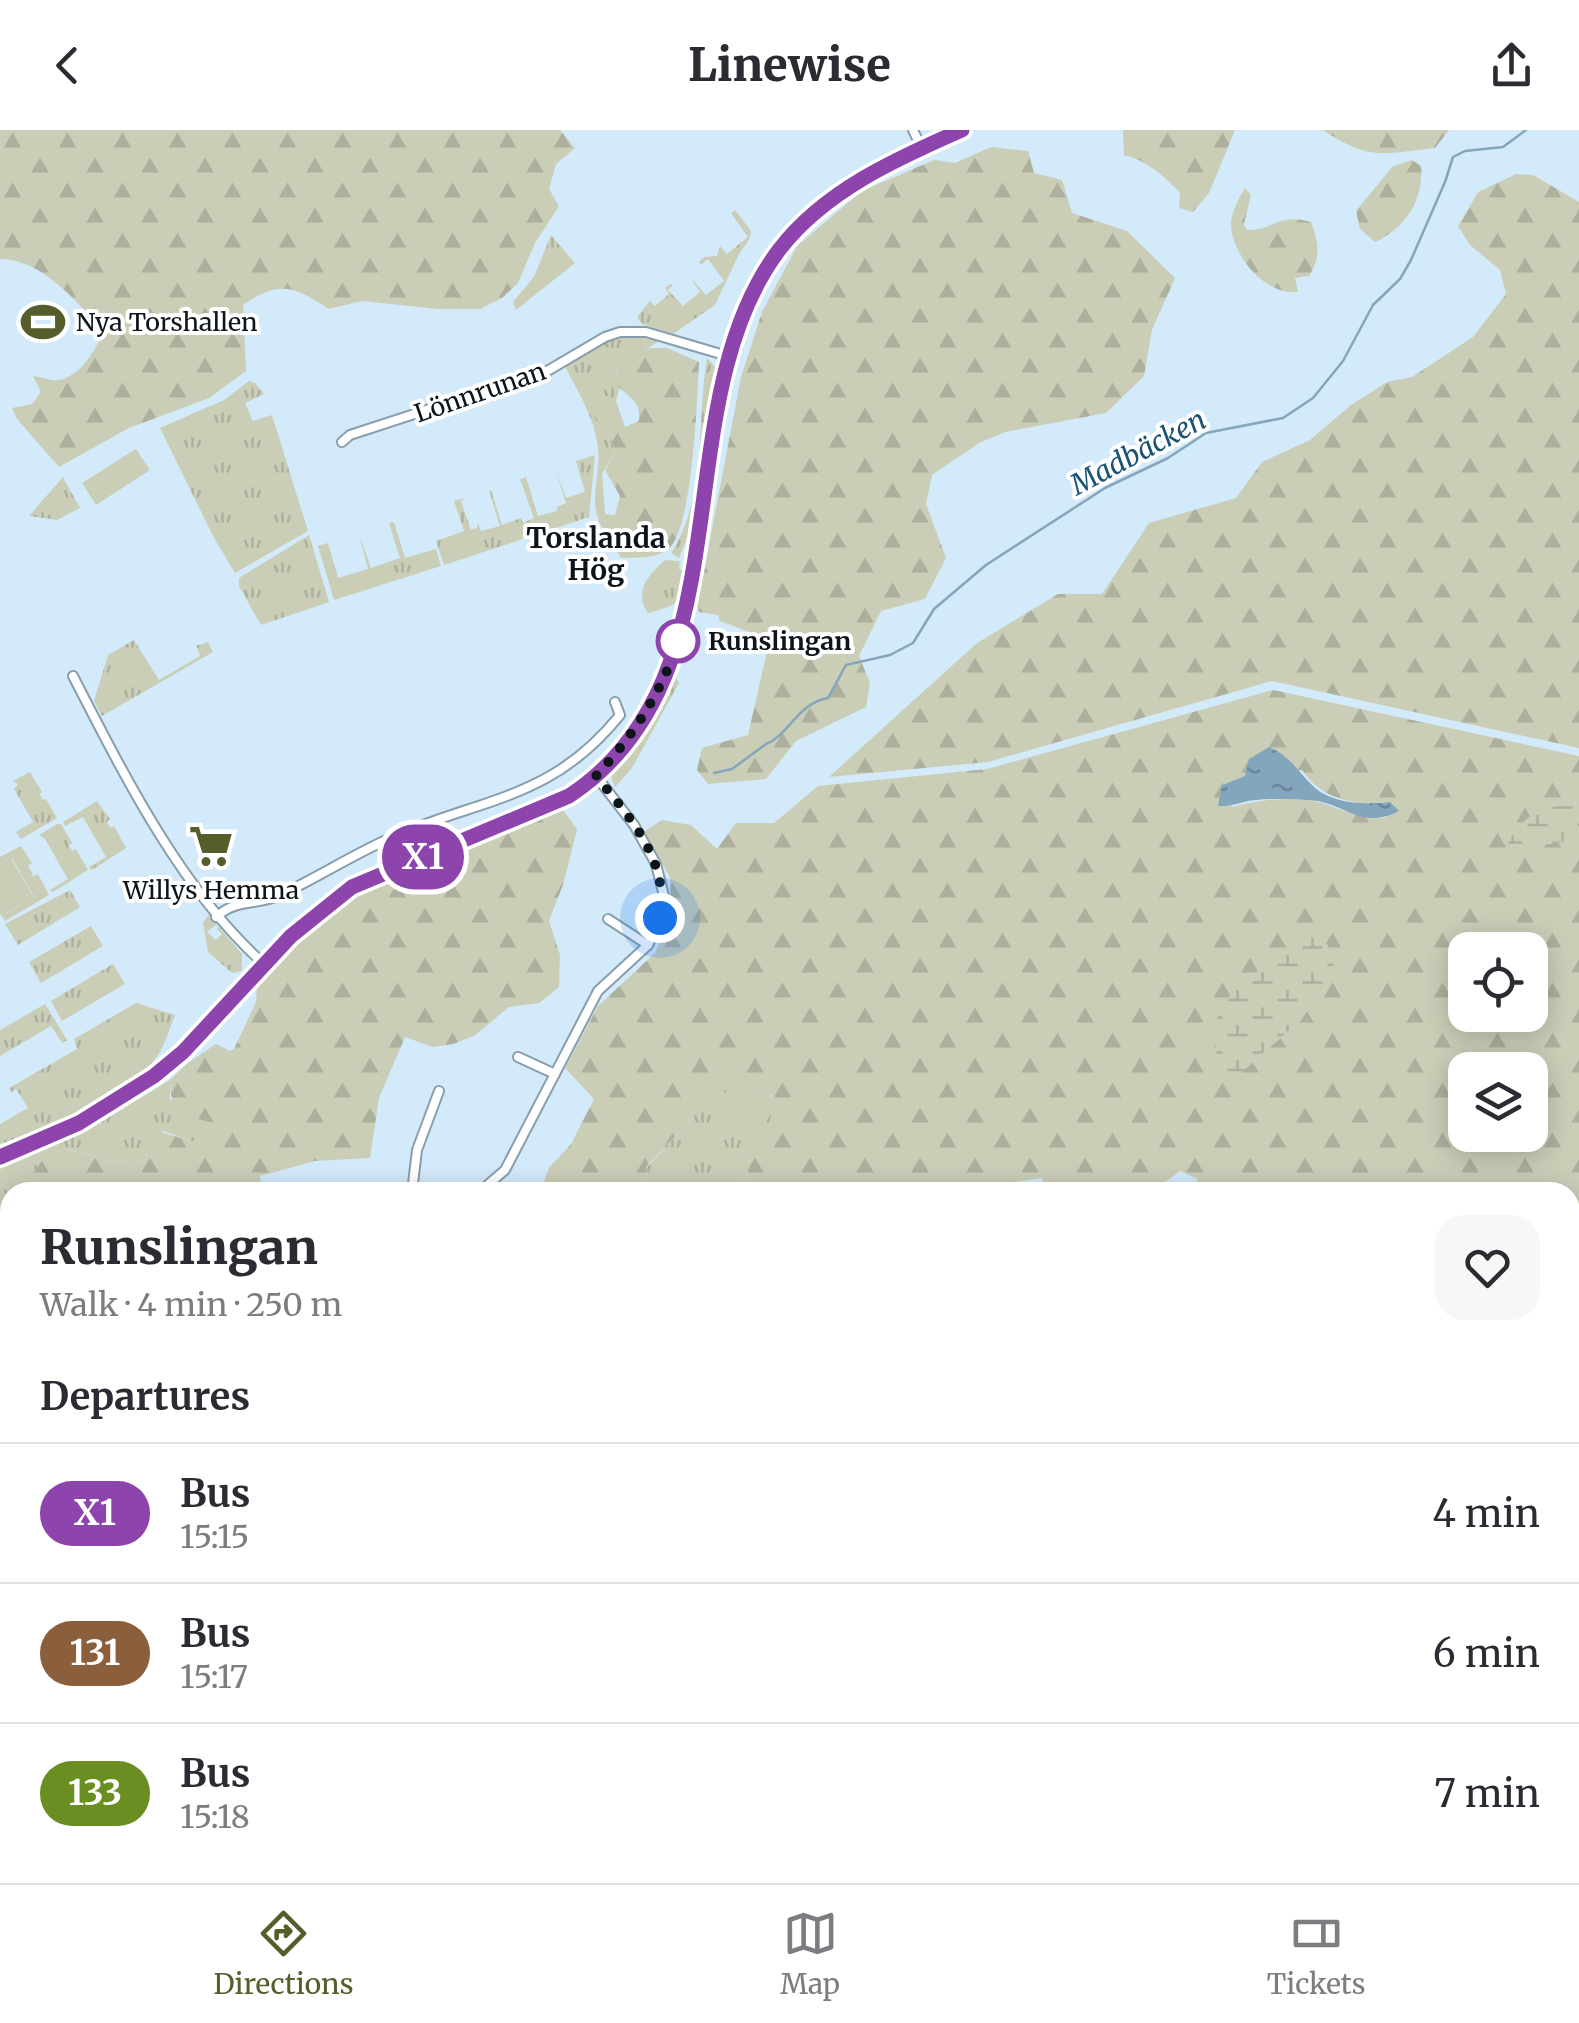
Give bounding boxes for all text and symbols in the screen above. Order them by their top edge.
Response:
text: Linewise [688,37,891,93]
icon: back [40,38,95,93]
icon: share [1484,38,1539,93]
sports icon: Nya Torshallen [19,298,67,346]
place label: Nya Torshallen [76,306,258,338]
street label: Lönnrunan [410,355,550,429]
water label: Madbäcken [1063,401,1212,503]
district label: Torslanda Hög [526,520,666,588]
marker: Runslingan [657,620,699,662]
place label: Runslingan [708,625,851,657]
supermarket icon: Willys Hemma [187,822,235,870]
line badge: X1 [378,824,468,890]
text: X1 [402,835,444,879]
place label: Willys Hemma [122,874,299,906]
your location [635,893,685,943]
map controls [1448,932,1548,1152]
button: locate [1448,932,1548,1032]
button: layers [1448,1052,1548,1152]
button: heart [1435,1215,1540,1320]
text: Runslingan [40,1217,318,1277]
text: Walk · 4 min · 250 m [40,1285,342,1325]
text: Departures [40,1373,250,1420]
text: Bus [180,1470,250,1517]
text: 4 min [1432,1490,1540,1537]
text: X1 [74,1491,116,1535]
text: 15:15 [180,1517,249,1557]
text: Bus [180,1610,250,1657]
text: 6 min [1433,1630,1540,1677]
text: 131 [70,1631,120,1675]
text: 15:17 [180,1657,248,1697]
text: Bus [180,1750,250,1797]
text: 7 min [1434,1770,1540,1817]
text: 133 [68,1771,122,1815]
text: 15:18 [180,1797,250,1837]
tab: Directions [213,1906,353,2002]
tab: Map [780,1906,840,2002]
tab: Tickets [1267,1906,1366,2002]

